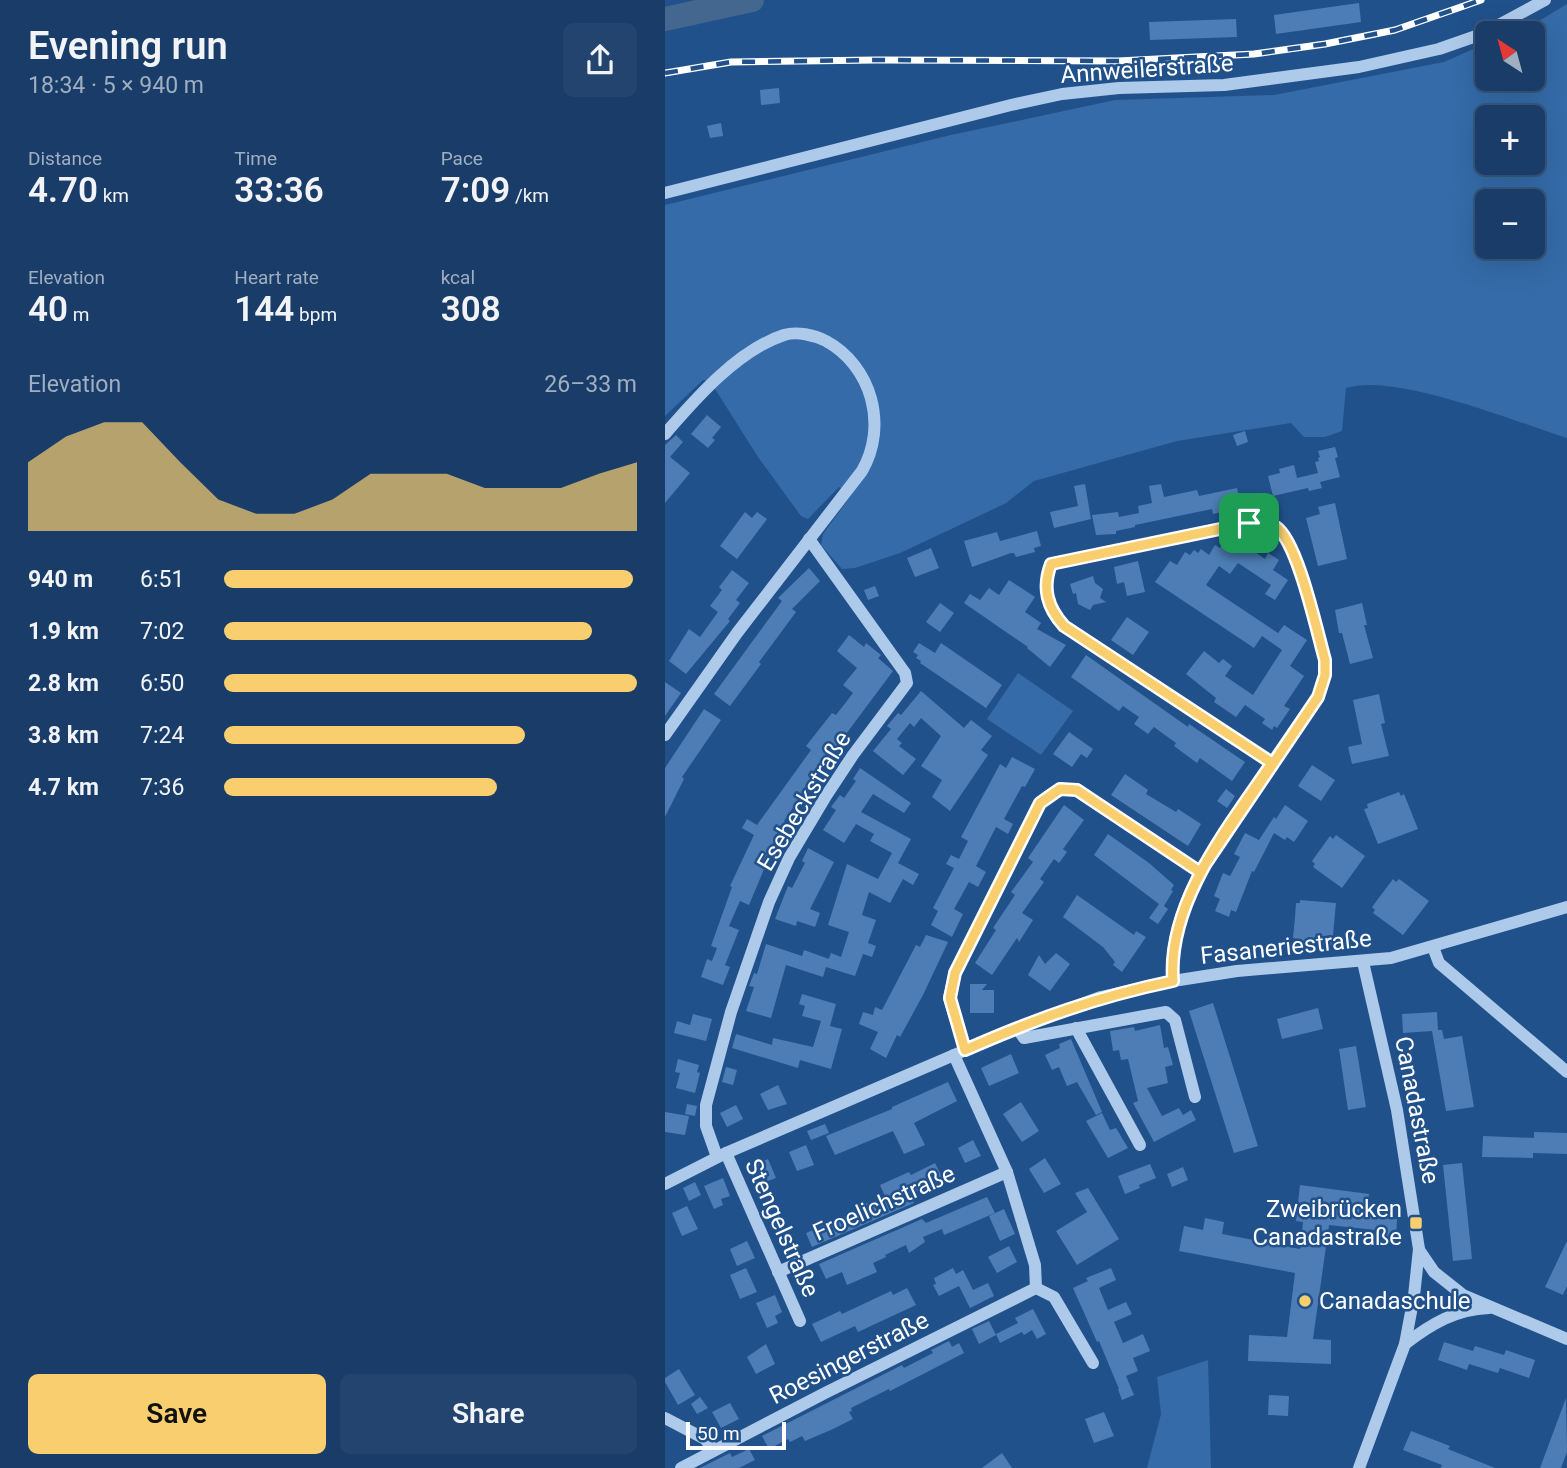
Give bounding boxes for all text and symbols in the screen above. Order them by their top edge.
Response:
north arrow [1475,21,1545,91]
map controls [1475,21,1545,259]
button: share [563,23,637,97]
text: Evening run [28,24,228,68]
street label: Annweilerstraße [1060,49,1234,89]
text: 18:34 · 5 × 940 m [28,72,204,99]
button: + [1475,105,1545,175]
text: Distance [28,147,102,170]
text: Time [234,147,277,170]
text: Pace [441,147,483,170]
text: 4.70 [28,170,98,211]
text: 33:36 [234,170,324,211]
text: 7:09 [441,170,510,211]
text: km [98,184,129,207]
text: /km [510,184,549,207]
button: − [1475,189,1545,259]
text: Elevation [28,266,105,289]
text: Heart rate [234,266,319,289]
text: kcal [441,266,475,289]
text: 40 [28,289,68,330]
text: 144 [234,289,294,330]
text: 308 [441,289,501,330]
text: m [68,303,89,326]
text: bpm [294,303,337,326]
text: Elevation [28,371,121,398]
text: 26–33 m [544,371,637,398]
pin [1219,493,1279,553]
icon: arrive [1230,504,1268,542]
text: 940 m [28,566,93,593]
text: 6:51 [140,566,184,593]
text: 1.9 km [28,618,99,645]
text: 7:02 [140,618,184,645]
text: 2.8 km [28,670,99,697]
text: 6:50 [140,670,184,697]
text: 3.8 km [28,722,99,749]
text: 7:24 [140,722,184,749]
street label: Esebeckstraße [751,726,857,876]
text: 4.7 km [28,774,99,801]
text: 7:36 [140,774,184,801]
street label: Fasaneriestraße [1199,924,1373,970]
street label: Canadastraße [1389,1034,1445,1186]
street label: Stengelstraße [739,1155,825,1301]
street label: Froelichstraße [809,1159,959,1247]
place label: Zweibrücken Canadastraße [1252,1195,1402,1251]
marker: Zweibrücken Canadastraße [1408,1215,1424,1231]
place label: Canadaschule [1319,1287,1471,1315]
marker: Canadaschule [1297,1293,1313,1309]
street label: Roesingerstraße [765,1306,933,1410]
button: Save [28,1374,326,1454]
button: Share [340,1374,637,1454]
scale bar [686,1419,786,1451]
text: 50 m [697,1422,740,1445]

